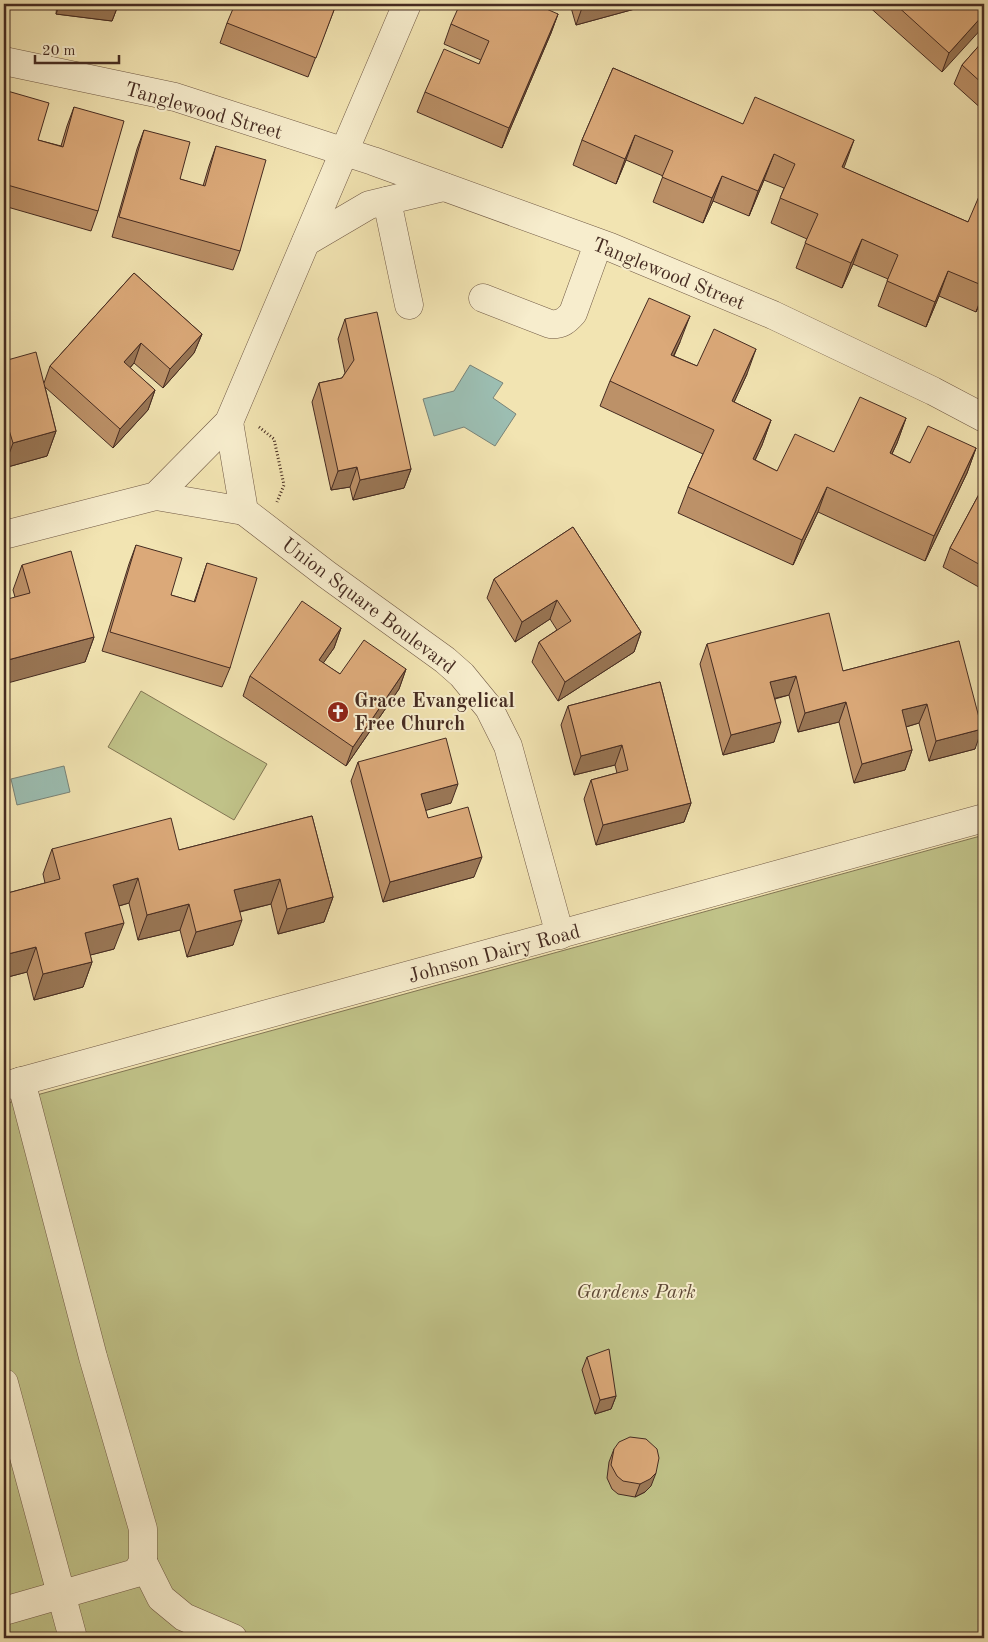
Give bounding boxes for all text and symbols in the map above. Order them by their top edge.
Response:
scale bar [35,32,119,64]
text: 20 m [42,44,76,59]
street label: Tanglewood Street [122,80,284,144]
street label: Tanglewood Street [589,235,747,315]
street label: Union Square Boulevard [277,535,458,678]
place label: Grace Evangelical Free Church [354,692,515,735]
church icon: Grace Evangelical Free Church [326,700,350,724]
street label: Johnson Dairy Road [406,922,583,988]
park label: Gardens Park [576,1283,696,1303]

